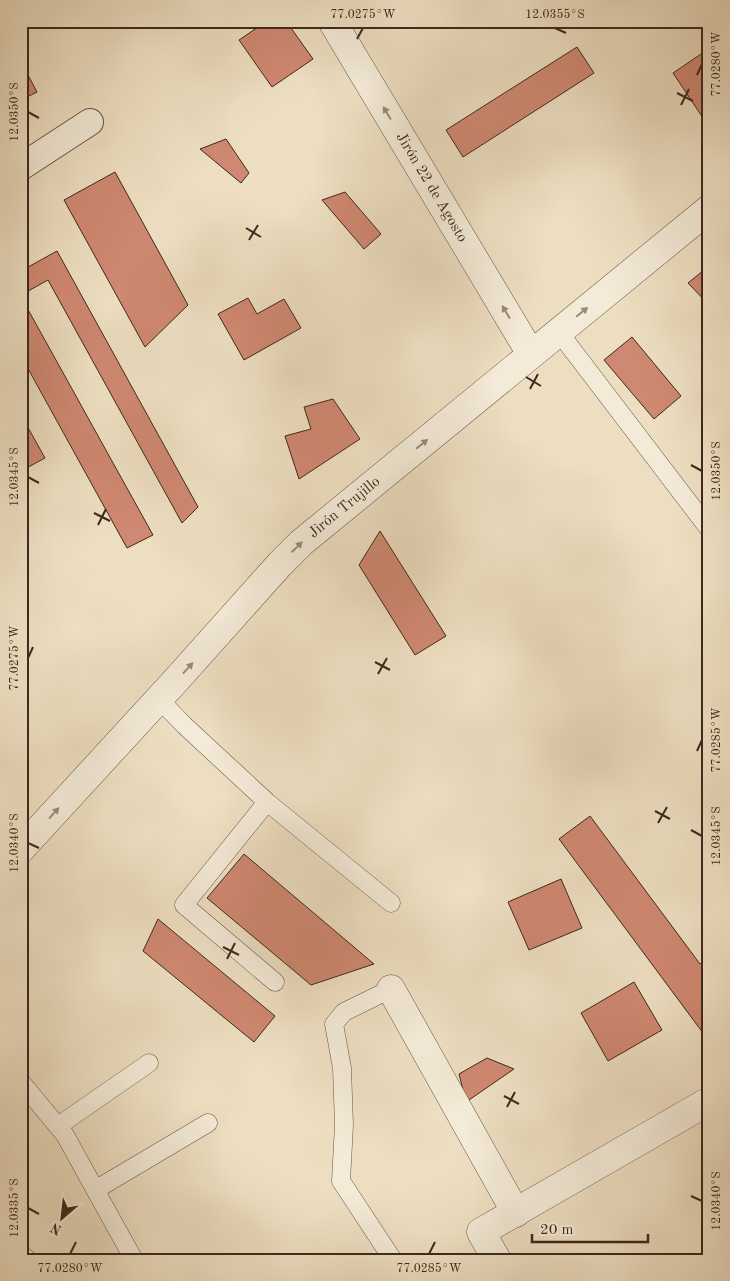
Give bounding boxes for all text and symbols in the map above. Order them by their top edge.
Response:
text: 77.0275°W [331,8,396,21]
text: 12.0355°S [525,8,585,21]
text: 77.0280°W [711,31,723,96]
text: 12.0350°S [8,82,21,142]
one-way arrow [382,106,391,119]
street label: Jirón 22 de Agosto [393,130,470,245]
one-way arrow [502,306,511,319]
one-way arrow [575,306,588,317]
one-way arrow [415,438,428,449]
text: 12.0350°S [710,441,723,501]
text: 12.0345°S [8,447,21,507]
street label: Jirón Trujillo [306,474,383,541]
one-way arrow [291,542,303,554]
text: 77.0275°W [8,625,21,690]
one-way arrow [182,661,193,674]
text: 77.0285°W [710,707,723,772]
text: 12.0345°S [710,806,723,866]
one-way arrow [48,808,60,820]
text: 12.0340°S [9,813,21,873]
text: 12.0340°S [711,1171,723,1231]
text: 12.0335°S [8,1178,21,1238]
north arrow [38,1194,88,1244]
scale bar [532,1211,649,1243]
text: N [48,1220,64,1237]
text: 20 m [540,1223,574,1238]
text: 77.0285°W [397,1262,462,1275]
text: 77.0280°W [38,1263,103,1275]

